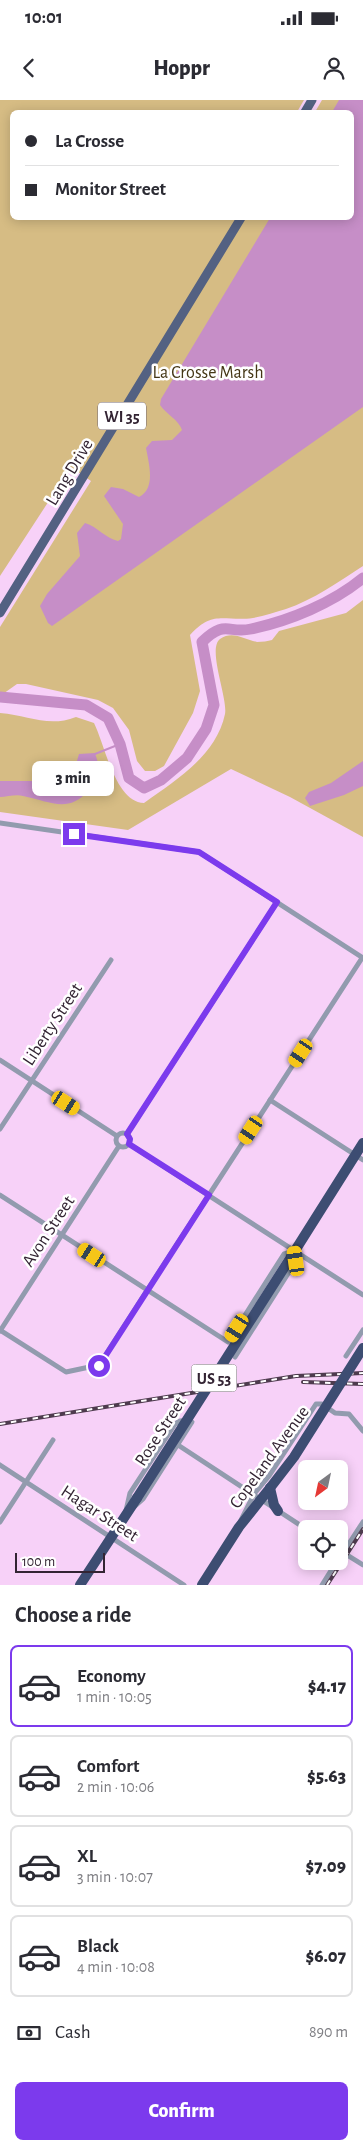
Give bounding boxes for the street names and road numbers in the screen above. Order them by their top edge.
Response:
road number: WI 35 [98,402,146,430]
street label: Lang Drive [43,436,97,509]
street label: Liberty Street [20,980,86,1069]
street label: Avon Street [19,1193,79,1270]
road number: US 53 [192,1364,236,1392]
street label: Rose Street [132,1394,190,1469]
street label: Copeland Avenue [227,1403,313,1512]
street label: Hagar Street [58,1482,142,1546]

